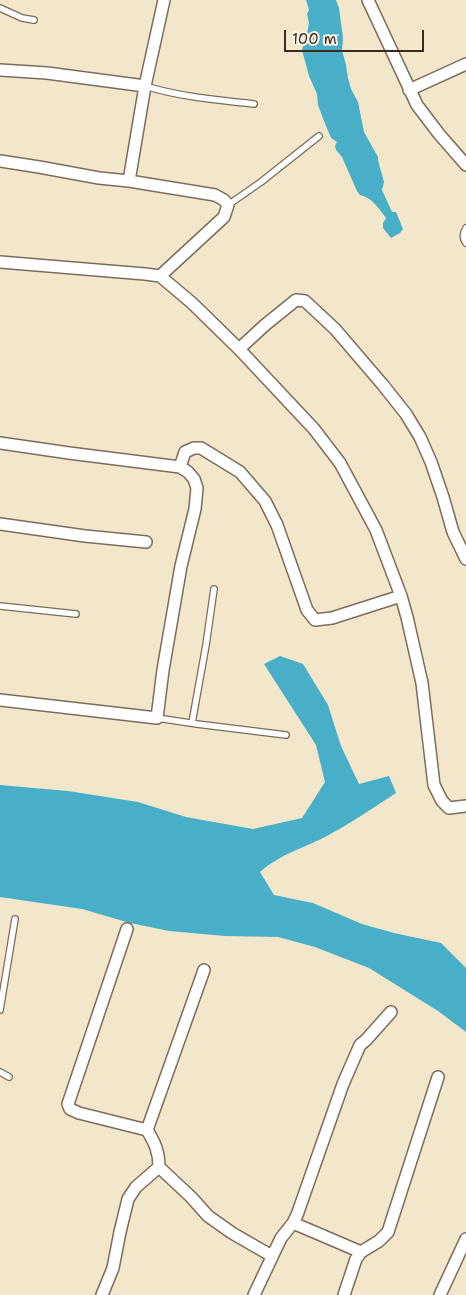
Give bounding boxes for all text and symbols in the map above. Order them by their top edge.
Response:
scale bar [286,20,426,52]
text: 100 m [292,29,337,49]

